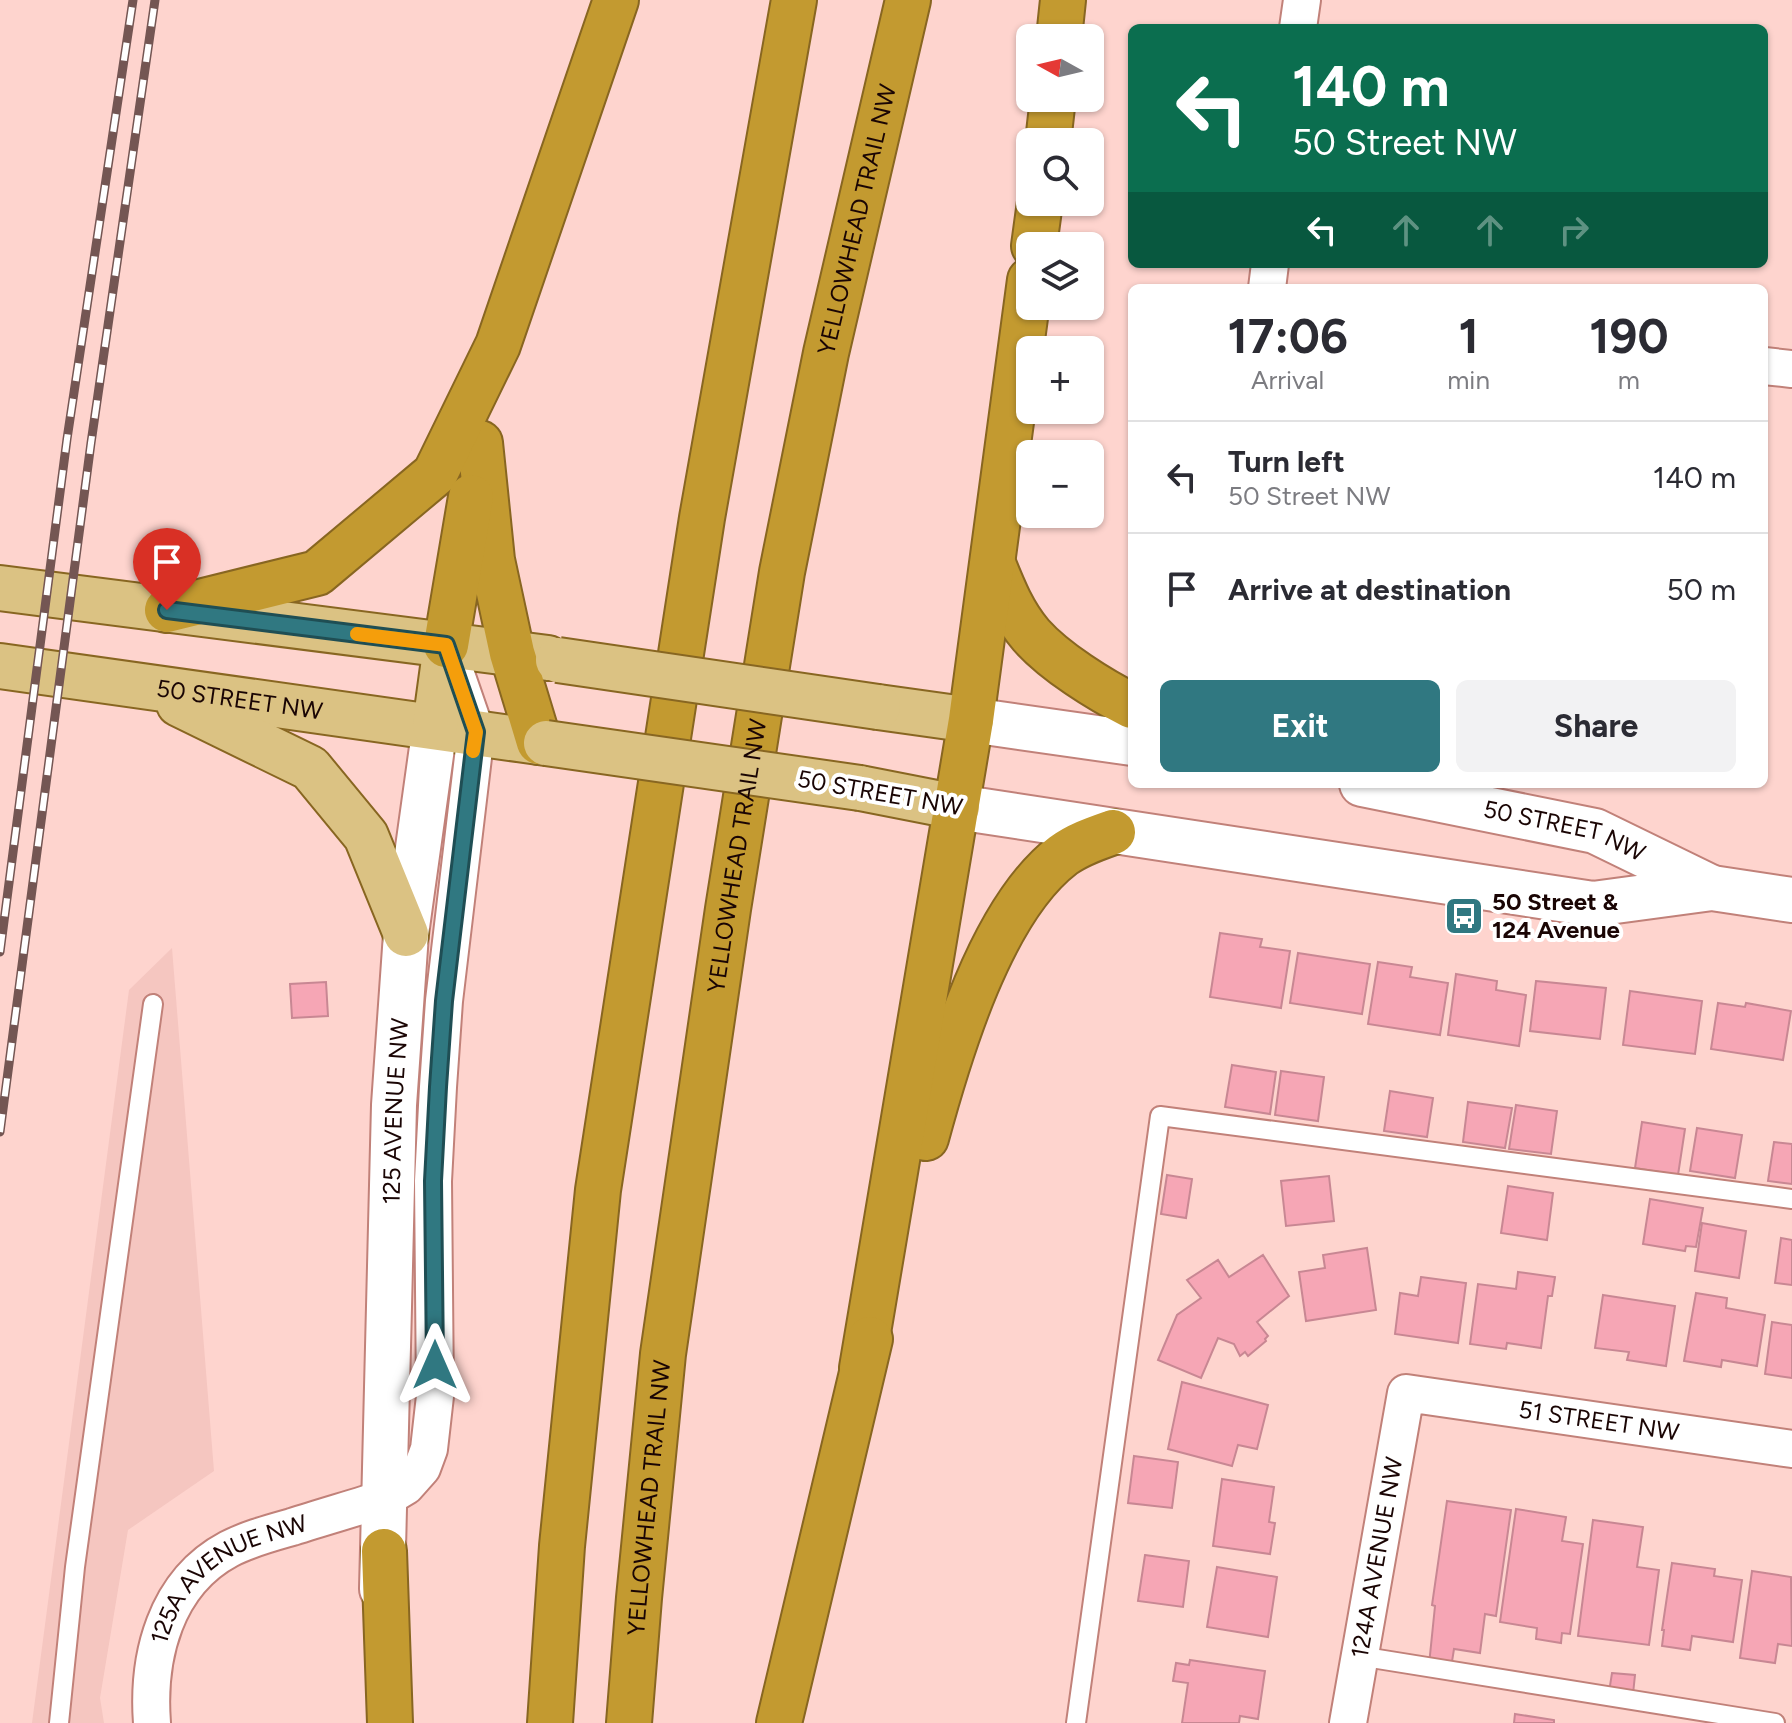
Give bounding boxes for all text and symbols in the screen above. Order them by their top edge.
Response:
north arrow [1016,24,1104,112]
map controls [1016,24,1104,528]
text: 140 m [1292,53,1450,120]
icon: left [1160,56,1264,160]
street label: YELLOWHEAD TRAIL NW [811,81,902,358]
text: 50 Street NW [1292,121,1517,164]
button: search [1016,128,1104,216]
icon: left [1300,208,1344,252]
icon: ahead [1384,208,1428,252]
icon: ahead [1468,208,1512,252]
icon: right [1552,208,1596,252]
button: layers [1016,232,1104,320]
text: 17:06 [1227,307,1348,365]
text: 1 [1458,307,1479,365]
text: 190 [1589,307,1669,365]
button: + [1016,336,1104,424]
text: Arrival [1251,364,1324,396]
text: min [1447,364,1490,396]
text: m [1618,364,1640,396]
button: − [1016,440,1104,528]
text: Turn left [1228,443,1345,480]
icon: left [1160,455,1204,499]
text: 140 m [1653,459,1736,496]
text: 50 Street NW [1228,480,1390,512]
pin [133,528,201,610]
icon: arrive [145,540,189,584]
icon: arrive [1160,567,1204,611]
text: Arrive at destination [1228,571,1511,608]
text: 50 m [1667,571,1736,608]
street label: 50 STREET NW [155,673,325,725]
button: Exit [1160,680,1440,772]
button: Share [1456,680,1736,772]
street label: YELLOWHEAD TRAIL NW [701,717,772,995]
street label: 50 STREET NW [795,764,965,821]
street label: 50 STREET NW [1481,794,1650,867]
place label: 50 Street & 124 Avenue [1492,887,1620,944]
bus stop icon: 50 Street & 124 Avenue [1443,895,1485,937]
street label: 125 AVENUE NW [377,1017,414,1205]
position arrow [393,1323,477,1407]
street label: YELLOWHEAD TRAIL NW [621,1359,676,1637]
street label: 51 STREET NW [1517,1395,1681,1446]
street label: 124A AVENUE NW [1345,1455,1409,1660]
street label: 125A AVENUE NW [144,1508,310,1647]

